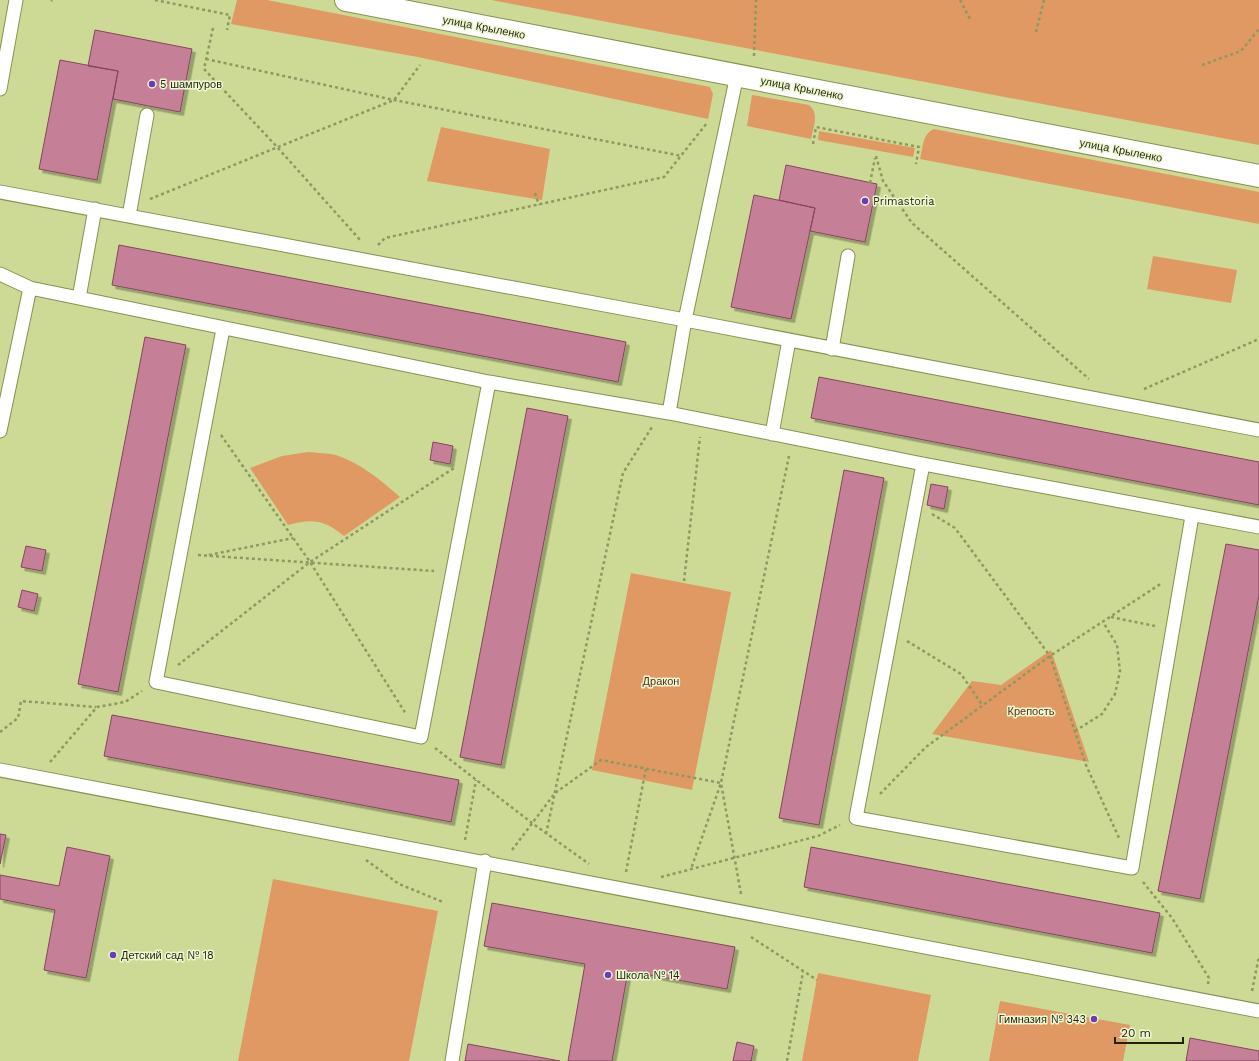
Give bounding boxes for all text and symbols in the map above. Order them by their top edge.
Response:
street label: улица Крыленко [441,13,526,42]
street label: улица Крыленко [759,74,844,103]
place label: 5 шампуров [160,78,222,91]
marker: 5 шампуров [147,79,157,89]
street label: улица Крыленко [1078,136,1163,165]
place label: Primastoria [873,195,934,208]
marker: Primastoria [860,196,870,206]
park label: Дракон [643,675,679,688]
park label: Крепость [1008,705,1055,718]
place label: Детский сад № 18 [121,949,214,962]
marker: Детский сад № 18 [108,950,118,960]
place label: Школа № 14 [616,969,680,982]
marker: Школа № 14 [603,970,613,980]
place label: Гимназия № 343 [999,1013,1086,1026]
marker: Гимназия № 343 [1089,1014,1099,1024]
scale bar [1115,1019,1183,1045]
text: 20 m [1121,1026,1151,1040]

